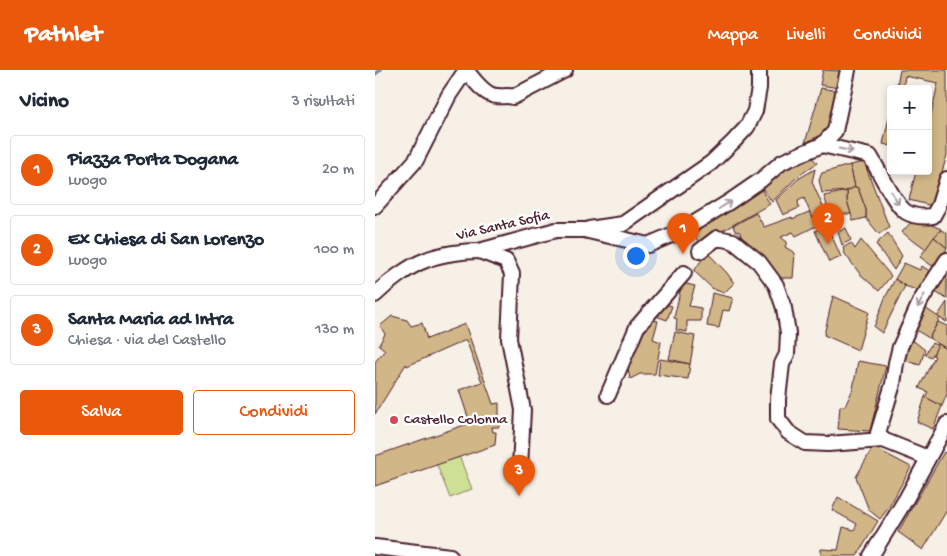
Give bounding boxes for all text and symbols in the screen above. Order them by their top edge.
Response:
text: Pathlet [25,21,102,50]
text: Mappa [708,25,758,46]
text: Livelli [786,25,826,46]
text: Condividi [854,25,922,46]
map controls [887,85,932,175]
button: + [887,85,932,130]
text: Vicino [20,90,69,115]
text: 3 risultati [291,93,355,112]
button: − [887,130,932,175]
one-way arrow [838,146,854,155]
text: Piazza Porta Dogana [68,149,238,172]
text: 1 [34,161,40,180]
text: 20 m [322,161,354,180]
text: Luogo [68,172,107,191]
one-way arrow [890,191,900,205]
one-way arrow [717,199,731,209]
pin: 2 [812,203,844,244]
street label: Via Santa Sofia [454,206,552,246]
pin: 1 [667,213,699,254]
text: Ex Chiesa di San Lorenzo [68,229,264,252]
text: 2 [33,241,41,260]
text: 100 m [314,241,354,260]
your location [623,243,649,269]
text: Luogo [68,252,107,271]
one-way arrow [916,293,926,308]
text: Santa Maria ad Intra [68,309,234,332]
text: 3 [33,321,41,340]
text: 130 m [315,321,354,340]
text: Chiesa · via del Castello [68,332,226,351]
button: Salva [20,390,183,435]
button: Condividi [193,390,355,435]
place label: Castello Colonna [404,411,508,429]
marker: Castello Colonna [388,414,400,426]
pin: 3 [503,455,535,496]

